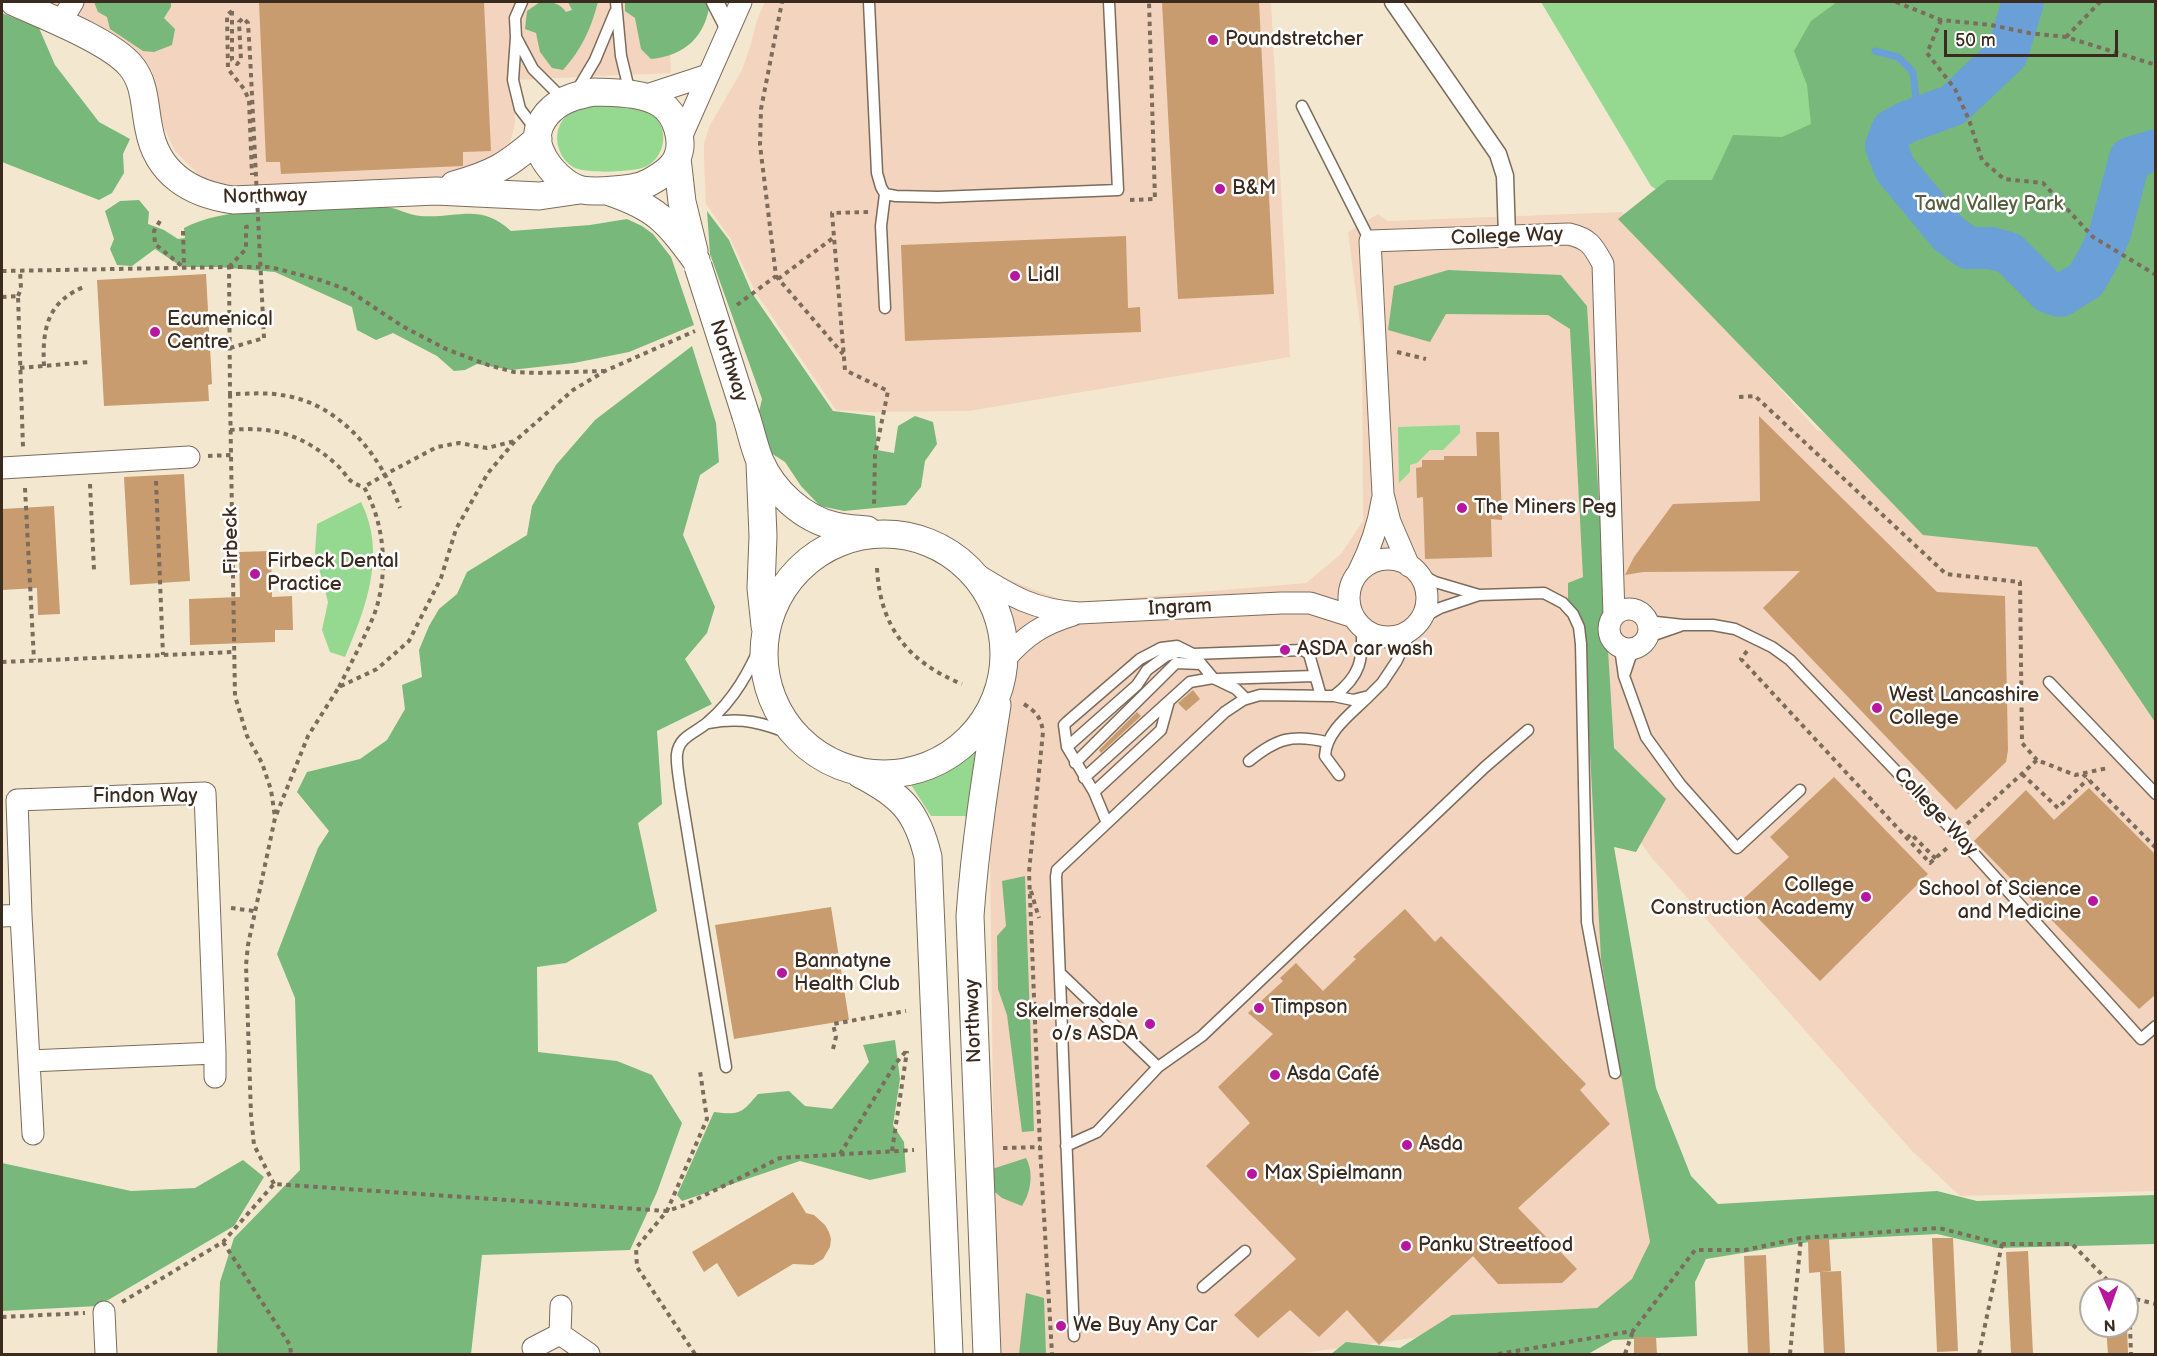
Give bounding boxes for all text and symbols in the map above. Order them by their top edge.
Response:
scale bar [1947,18,2121,56]
place label: Poundstretcher [1225,28,1363,52]
text: 50 m [1955,30,1996,51]
marker: Poundstretcher [1206,33,1220,47]
place label: B&M [1232,177,1276,201]
marker: B&M [1213,182,1227,196]
street label: Northway [223,184,307,210]
park label: Tawd Valley Park [1915,193,2063,217]
street label: College Way [1450,223,1564,251]
place label: Lidl [1027,264,1059,288]
marker: Lidl [1008,269,1022,283]
place label: Ecumenical Centre [167,308,273,355]
street label: Northway [704,317,752,405]
marker: Ecumenical Centre [148,325,162,339]
place label: The Miners Peg [1474,496,1617,520]
marker: The Miners Peg [1455,501,1469,515]
street label: Firbeck [219,507,245,575]
place label: Firbeck Dental Practice [267,550,399,597]
marker: Firbeck Dental Practice [248,567,262,581]
street label: Ingram [1148,594,1212,622]
place label: ASDA car wash [1297,638,1433,662]
marker: ASDA car wash [1278,643,1292,657]
place label: West Lancashire College [1889,684,2039,731]
marker: West Lancashire College [1870,701,1884,715]
street label: College Way [1888,763,1982,861]
street label: Findon Way [93,785,197,809]
place label: College Construction Academy [1651,874,1854,921]
place label: School of Science and Medicine [1919,878,2081,925]
marker: College Construction Academy [1859,890,1873,904]
marker: School of Science and Medicine [2086,894,2100,908]
place label: Bannatyne Health Club [794,950,900,997]
marker: Bannatyne Health Club [775,966,789,980]
street label: Northway [961,978,987,1064]
place label: Timpson [1271,996,1348,1020]
place label: Skelmersdale o/s ASDA [1016,1000,1138,1047]
marker: Timpson [1252,1001,1266,1015]
marker: Skelmersdale o/s ASDA [1143,1017,1157,1031]
place label: Asda Café [1287,1063,1380,1087]
marker: Asda Café [1268,1068,1282,1082]
place label: Asda [1419,1133,1463,1157]
marker: Asda [1400,1138,1414,1152]
place label: Max Spielmann [1264,1162,1402,1186]
marker: Max Spielmann [1245,1167,1259,1181]
place label: Panku Streetfood [1418,1234,1573,1258]
marker: Panku Streetfood [1399,1239,1413,1253]
north arrow [2079,1278,2139,1338]
place label: We Buy Any Car [1073,1314,1217,1338]
text: N [2103,1315,2116,1334]
marker: We Buy Any Car [1054,1319,1068,1333]

